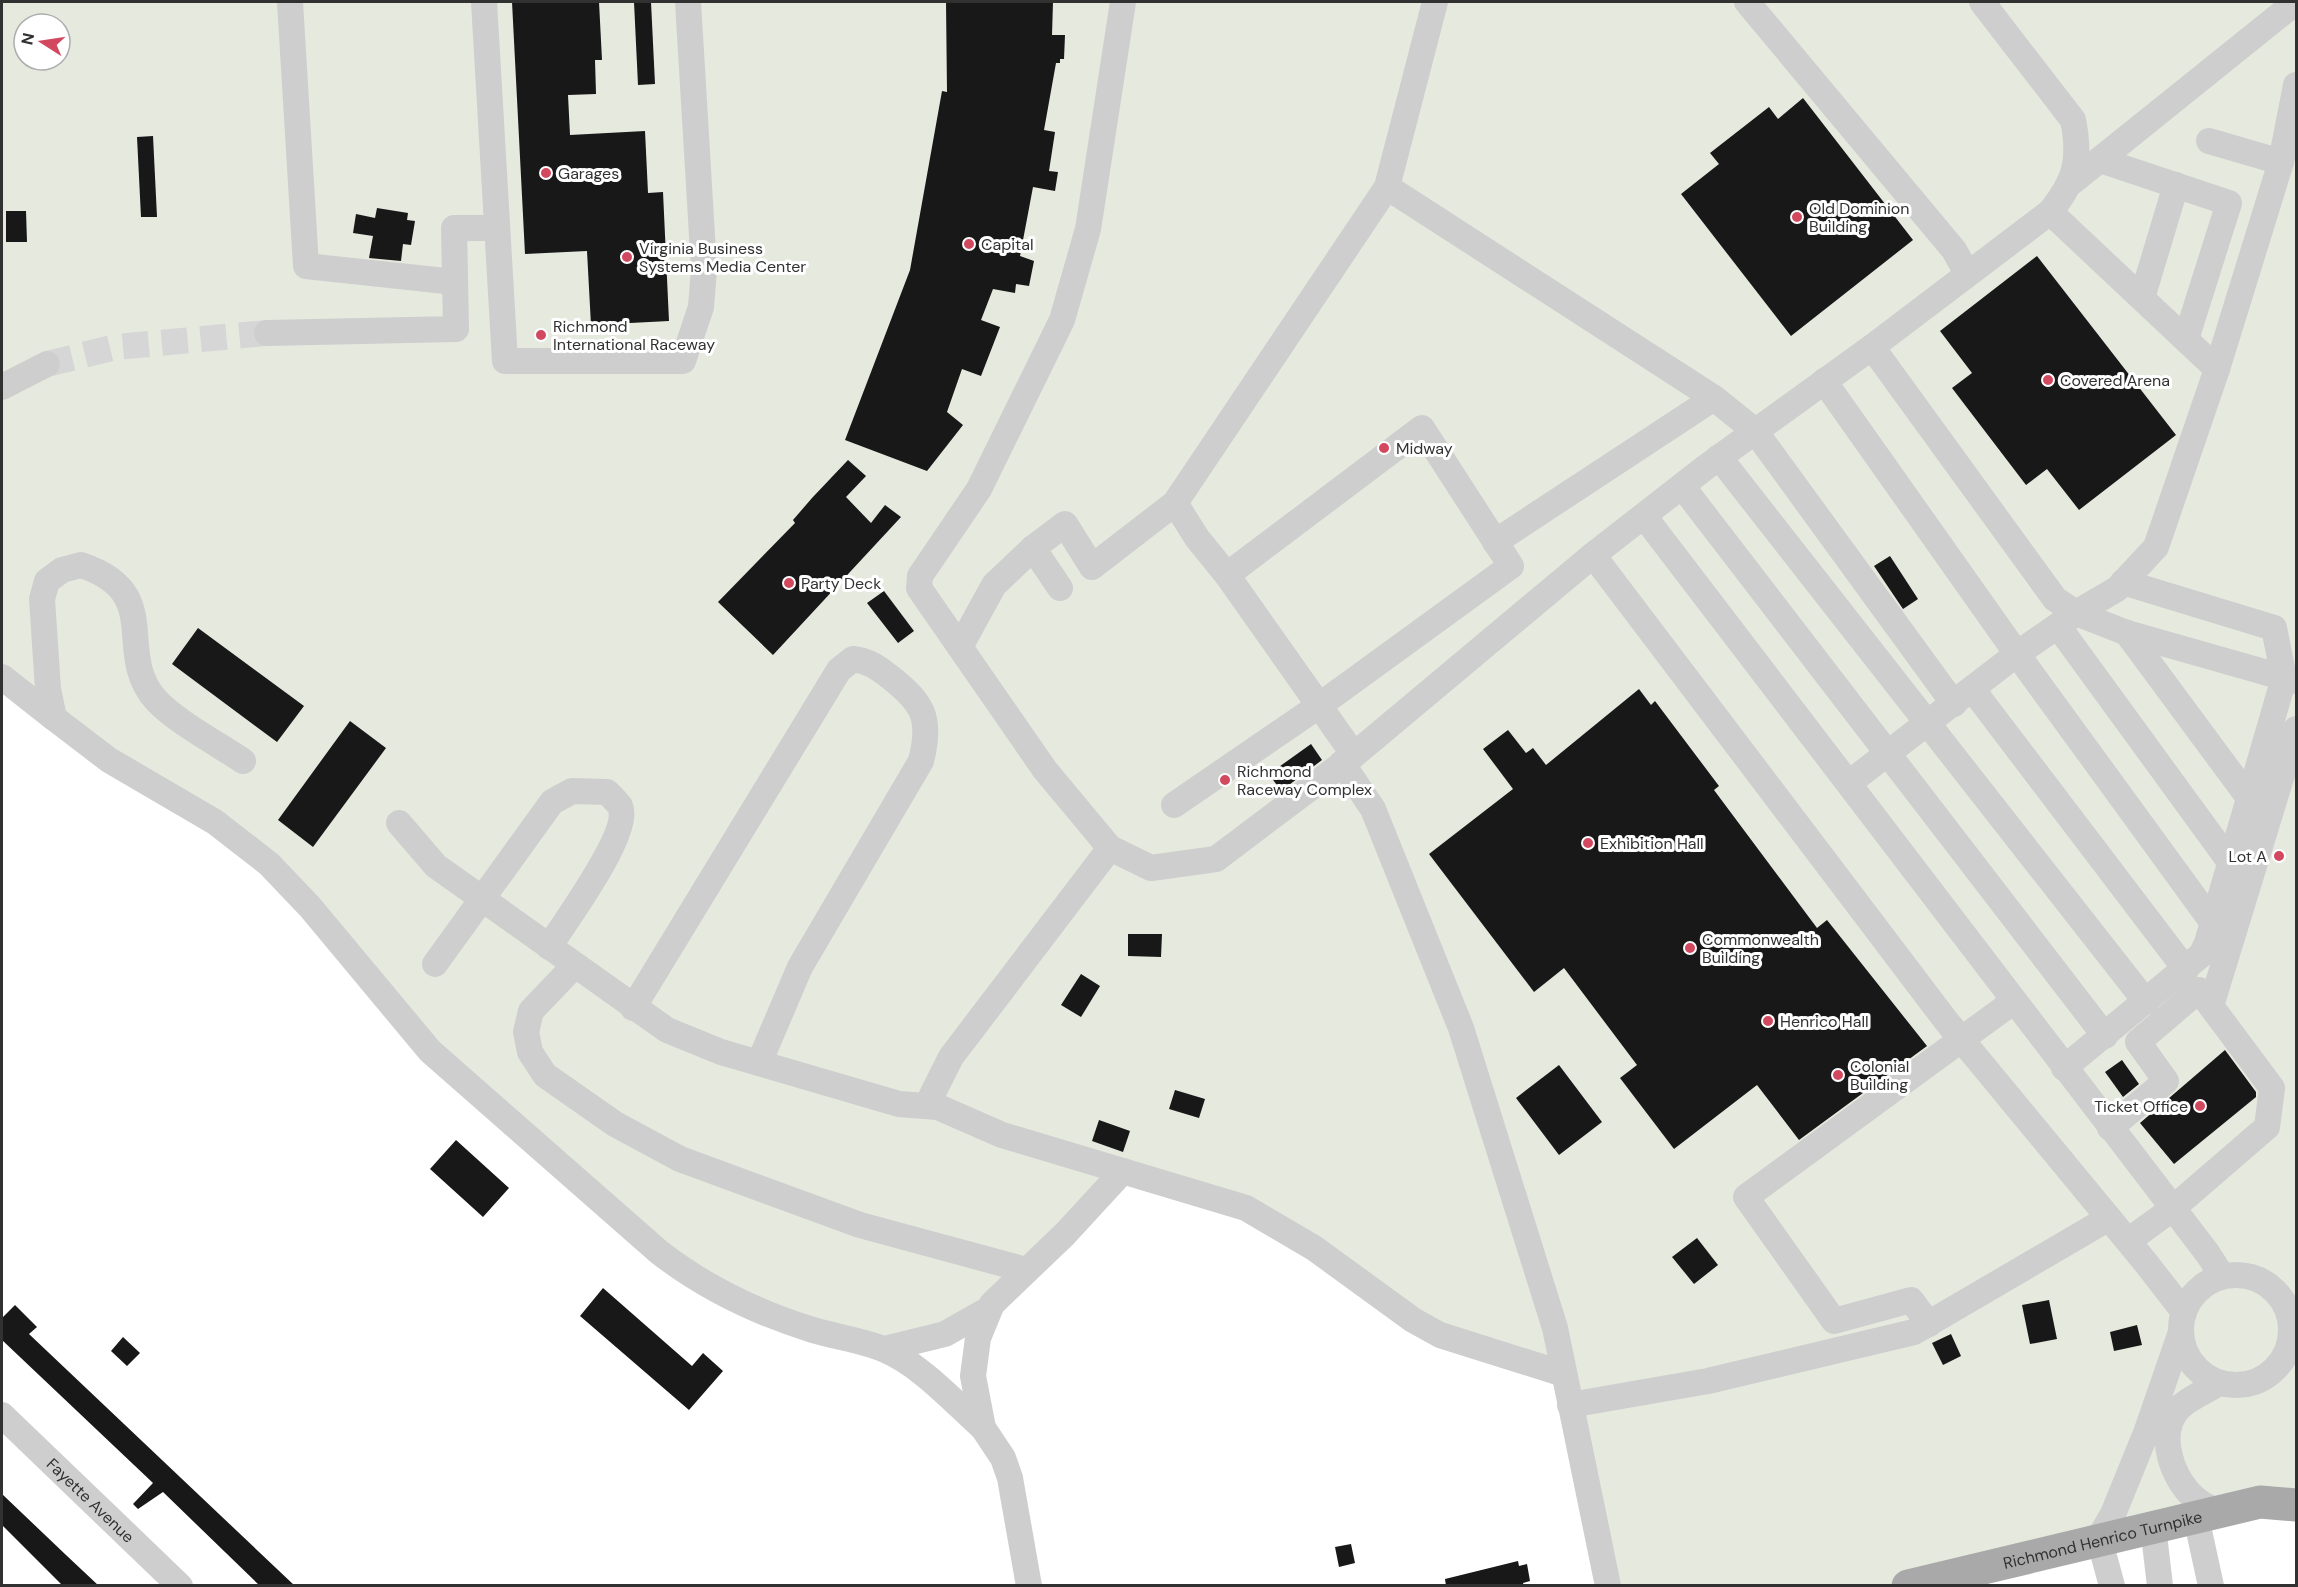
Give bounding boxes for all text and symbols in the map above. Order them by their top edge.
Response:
north arrow [12,12,72,72]
text: N [16,31,39,47]
place label: Garages [558,163,619,184]
marker: Garages [539,166,553,180]
place label: Old Dominion Building [1809,198,1910,237]
marker: Old Dominion Building [1790,210,1804,224]
place label: Capital [981,234,1034,255]
marker: Capital [962,237,976,251]
place label: Virginia Business Systems Media Center [639,238,806,277]
marker: Virginia Business Systems Media Center [620,250,634,264]
place label: Richmond International Raceway [553,316,715,355]
marker: Richmond International Raceway [534,328,548,342]
place label: Covered Arena [2060,370,2170,391]
marker: Covered Arena [2041,373,2055,387]
place label: Midway [1396,438,1453,459]
marker: Midway [1377,441,1391,455]
place label: Party Deck [801,573,881,594]
marker: Party Deck [782,576,796,590]
place label: Richmond Raceway Complex [1237,761,1372,800]
marker: Richmond Raceway Complex [1218,773,1232,787]
place label: Exhibition Hall [1600,833,1704,854]
marker: Exhibition Hall [1581,836,1595,850]
place label: Lot A [2229,846,2267,867]
marker: Lot A [2272,849,2286,863]
place label: Commonwealth Building [1702,929,1819,968]
marker: Commonwealth Building [1683,941,1697,955]
place label: Henrico Hall [1780,1011,1869,1032]
marker: Henrico Hall [1761,1014,1775,1028]
place label: Colonial Building [1850,1056,1909,1095]
marker: Colonial Building [1831,1068,1845,1082]
place label: Ticket Office [2094,1096,2188,1117]
marker: Ticket Office [2193,1099,2207,1113]
street label: Fayette Avenue [42,1453,139,1547]
street label: Richmond Henrico Turnpike [2001,1506,2204,1573]

